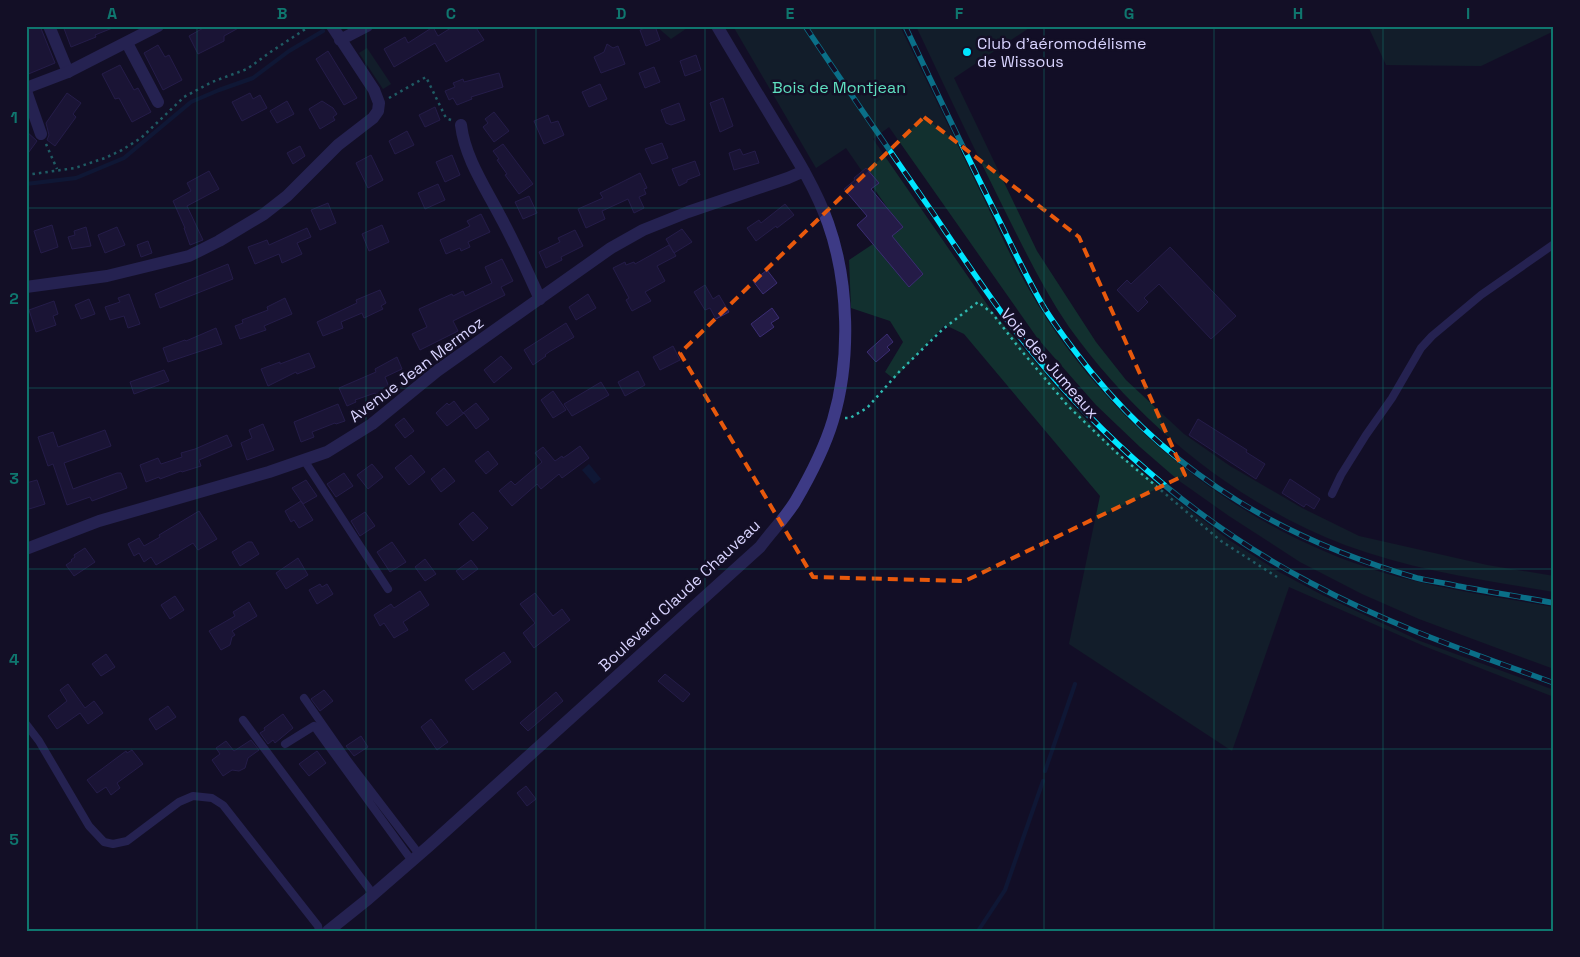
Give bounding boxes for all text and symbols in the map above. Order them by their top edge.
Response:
text: A [107,3,117,24]
text: B [277,3,287,24]
text: C [446,3,456,24]
text: D [616,3,626,24]
text: E [786,3,795,24]
text: F [955,3,964,24]
text: G [1124,3,1134,24]
text: H [1293,3,1303,24]
text: I [1466,3,1470,24]
place label: Club d'aéromodélisme de Wissous [977,33,1146,72]
marker: Club d'aéromodélisme de Wissous [961,46,973,58]
park label: Bois de Montjean [772,77,906,98]
text: 1 [10,107,18,128]
text: 2 [9,288,19,309]
street label: Voie des Jumeaux [996,304,1103,423]
street label: Avenue Jean Mermoz [345,312,488,427]
text: 3 [9,468,19,489]
street label: Boulevard Claude Chauveau [594,515,765,676]
text: 4 [9,649,19,670]
text: 5 [9,829,19,850]

